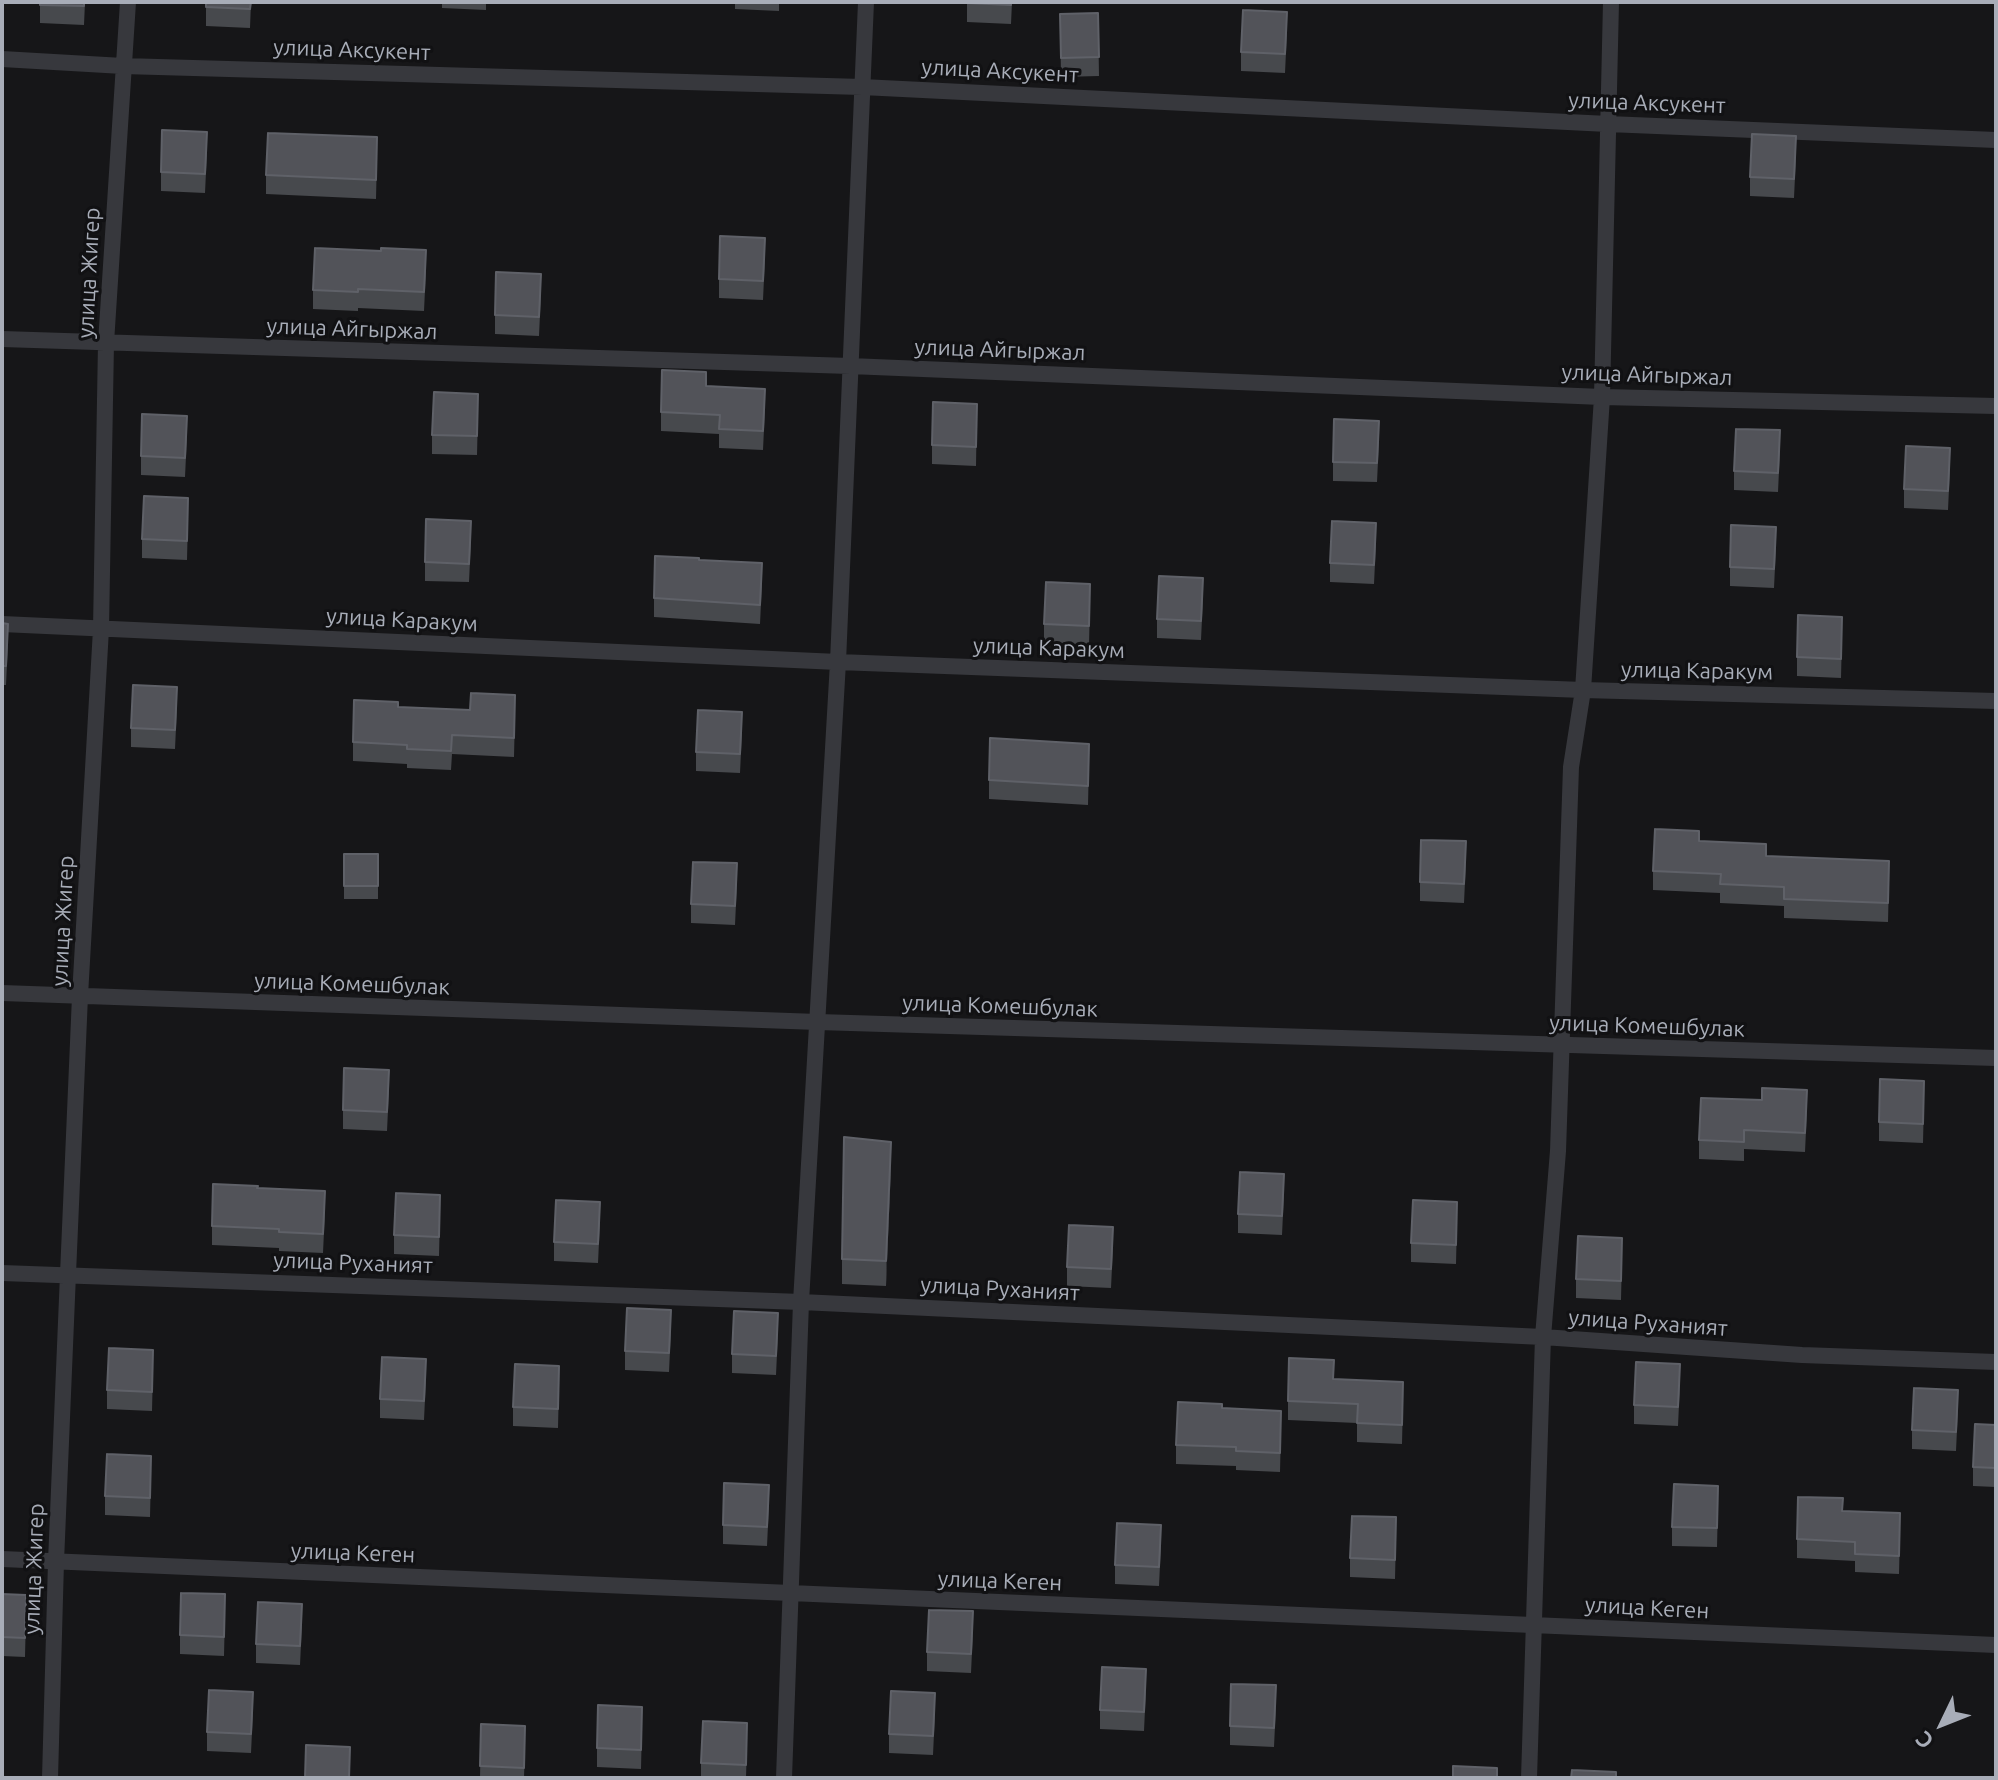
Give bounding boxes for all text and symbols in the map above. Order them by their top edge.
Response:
street label: улица Аксукент [273,34,431,66]
street label: улица Аксукент [921,54,1079,88]
street label: улица Аксукент [1568,87,1726,119]
street label: улица Жигер [72,207,106,339]
street label: улица Айгыржал [266,313,438,345]
street label: улица Айгыржал [914,334,1086,366]
street label: улица Айгыржал [1561,359,1733,391]
street label: улица Каракум [325,603,479,637]
street label: улица Каракум [973,632,1125,664]
street label: улица Каракум [1621,656,1773,686]
street label: улица Жигер [46,855,80,987]
street label: улица Комешбулак [254,967,450,1001]
street label: улица Комешбулак [902,989,1098,1023]
street label: улица Комешбулак [1549,1009,1745,1043]
street label: улица Руханият [273,1247,433,1279]
street label: улица Руханият [920,1272,1080,1306]
street label: улица Руханият [1568,1304,1728,1342]
street label: улица Жигер [19,1503,49,1635]
street label: улица Кеген [290,1538,416,1568]
street label: улица Кеген [937,1566,1063,1596]
street label: улица Кеген [1584,1592,1710,1624]
north arrow [1902,1684,1982,1764]
text: С [1910,1727,1938,1754]

